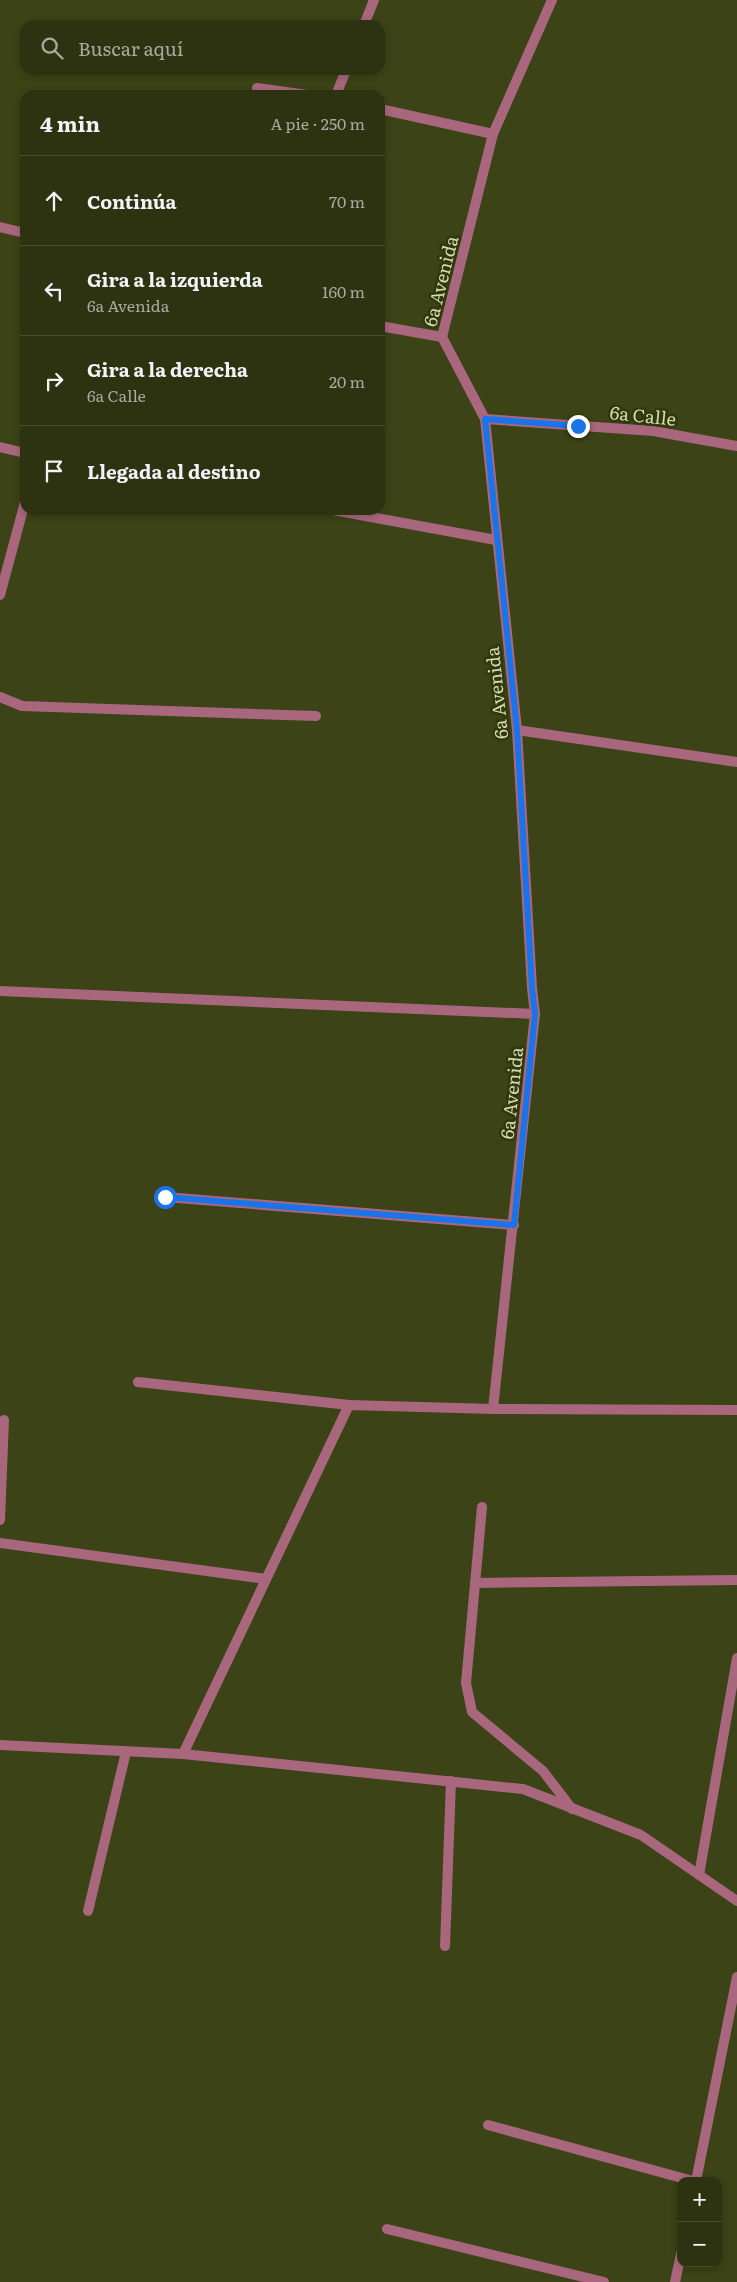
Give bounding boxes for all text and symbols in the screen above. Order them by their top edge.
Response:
search box [20,20,385,75]
icon: search [38,34,66,62]
text: Buscar aquí [78,34,183,62]
text: 4 min [40,107,100,138]
text: A pie · 250 m [271,111,365,135]
icon: ahead [40,187,68,215]
text: Continúa [87,187,177,215]
text: 70 m [329,189,365,213]
street label: 6a Avenida [416,233,464,329]
text: Gira a la izquierda [87,265,263,293]
icon: left [40,277,68,305]
text: 160 m [322,279,365,303]
text: 6a Avenida [87,293,169,317]
text: Gira a la derecha [87,355,248,383]
icon: right [40,367,68,395]
text: 20 m [329,369,365,393]
text: 6a Calle [87,383,146,407]
street label: 6a Calle [609,398,677,432]
route end [567,415,590,438]
icon: arrive [40,457,68,485]
text: Llegada al destino [87,457,261,485]
street label: 6a Avenida [478,645,514,740]
street label: 6a Avenida [493,1045,529,1140]
route start [154,1186,177,1209]
map controls [677,2177,722,2267]
button: + [677,2177,722,2222]
button: − [677,2222,722,2267]

